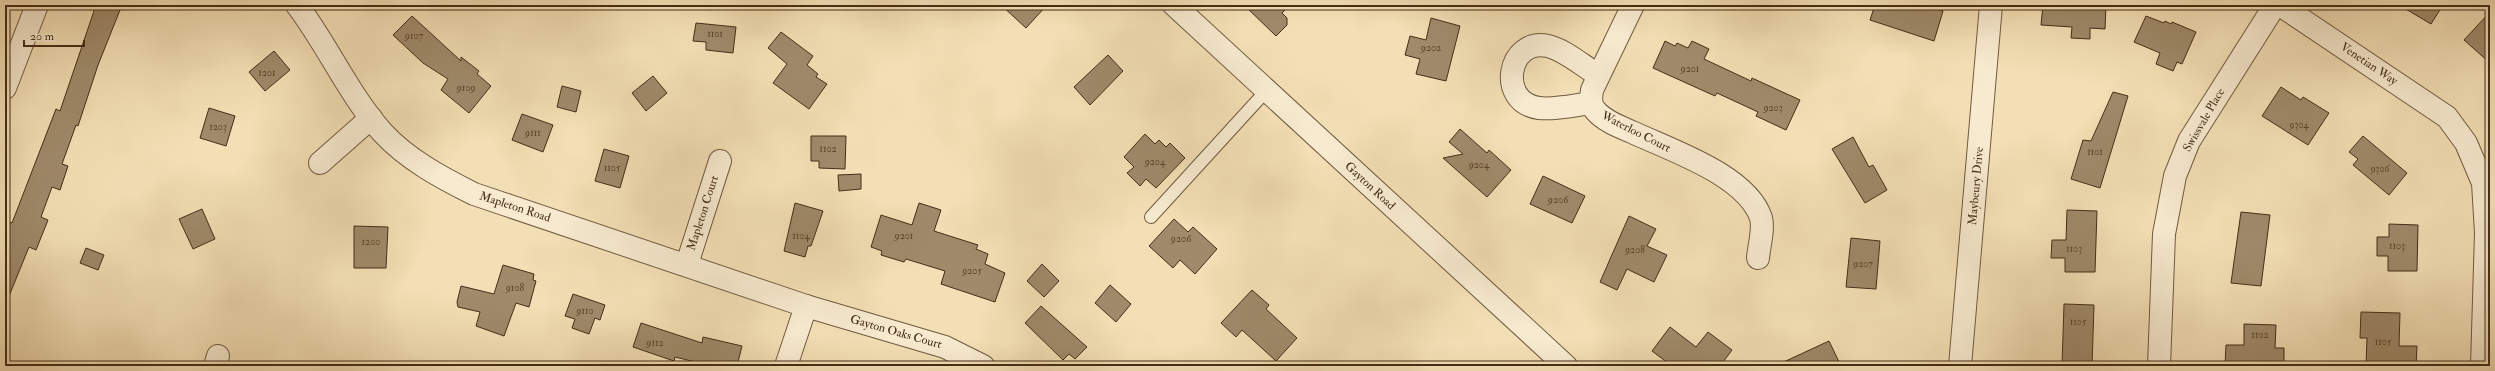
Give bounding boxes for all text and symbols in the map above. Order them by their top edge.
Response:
scale bar [24,22,84,48]
house number: 1101 [707,28,723,40]
text: 20 m [30,29,55,44]
house number: 9107 [404,30,424,42]
street label: Venetian Way [2338,39,2401,89]
house number: 9202 [1420,42,1441,54]
house number: 9201 [1680,63,1700,75]
house number: 1201 [258,67,276,79]
house number: 9109 [456,82,475,94]
street label: Swissvale Place [2180,86,2228,154]
house number: 9203 [1762,102,1783,114]
street label: Waterloo Court [1598,108,1673,156]
house number: 9304 [2288,119,2309,131]
house number: 1203 [209,121,227,133]
house number: 9111 [524,127,541,139]
house number: 1102 [819,143,837,155]
street label: Maybeury Drive [1965,146,1987,226]
house number: 1101 [2087,146,2103,158]
house number: 9204 [1144,156,1166,168]
street label: Gayton Road [1342,159,1398,213]
house number: 9204 [1468,159,1490,171]
house number: 1105 [604,162,621,174]
house number: 9306 [2369,163,2391,175]
street label: Mapleton Court [684,174,722,252]
street label: Mapleton Road [478,188,553,226]
house number: 9206 [1547,194,1569,206]
house number: 1104 [792,230,810,242]
house number: 9201 [894,230,914,242]
house number: 9206 [1170,233,1192,245]
house number: 1200 [362,236,380,248]
house number: 1103 [2389,240,2405,252]
house number: 1103 [2066,243,2082,255]
house number: 9208 [1624,244,1645,256]
house number: 9207 [1852,258,1873,270]
house number: 9205 [961,265,982,277]
house number: 9108 [505,282,525,294]
house number: 9110 [575,305,594,317]
street label: Gayton Oaks Court [848,312,944,352]
house number: 1105 [2070,316,2087,328]
house number: 1102 [2251,329,2269,341]
house number: 1105 [2375,336,2392,348]
house number: 9112 [645,337,664,349]

